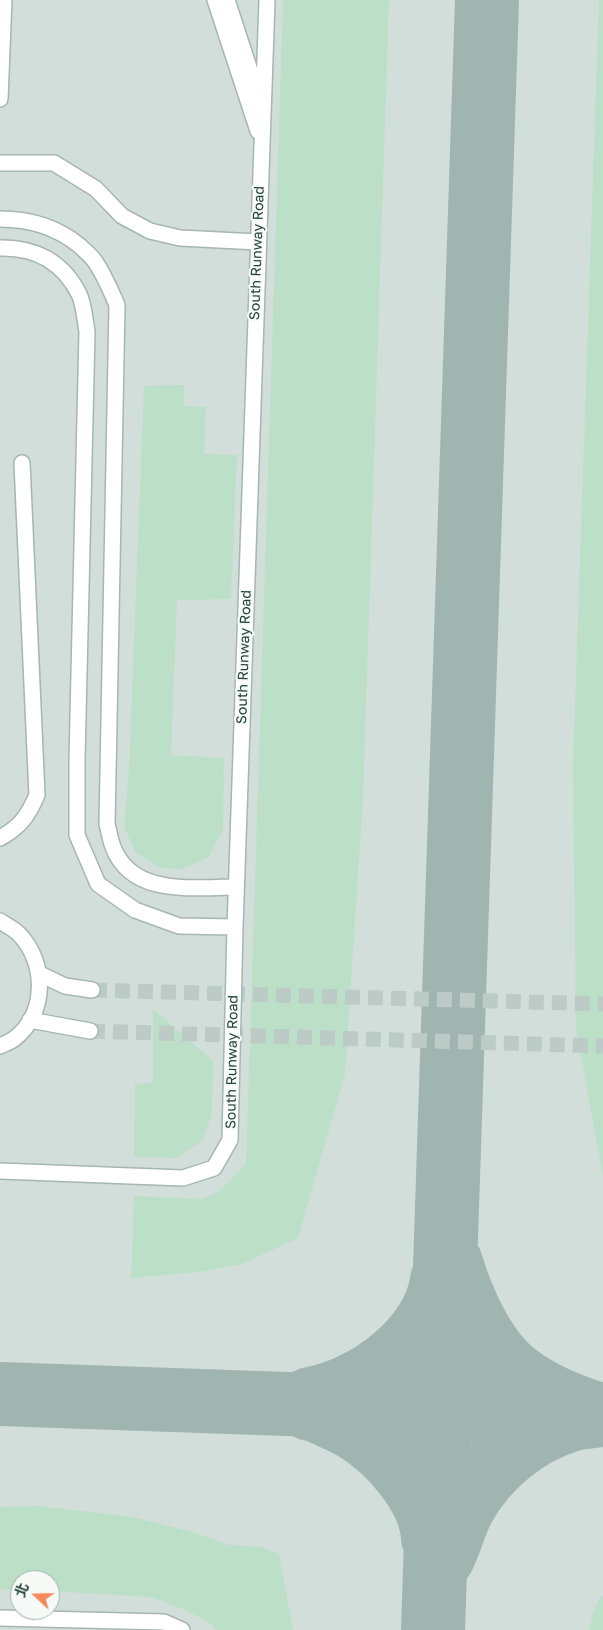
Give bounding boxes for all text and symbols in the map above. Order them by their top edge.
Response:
street label: South Runway Road [246,186,268,320]
street label: South Runway Road [233,590,255,724]
street label: South Runway Road [222,995,242,1129]
north arrow [10,1570,60,1620]
text: 北 [11,1580,32,1599]

